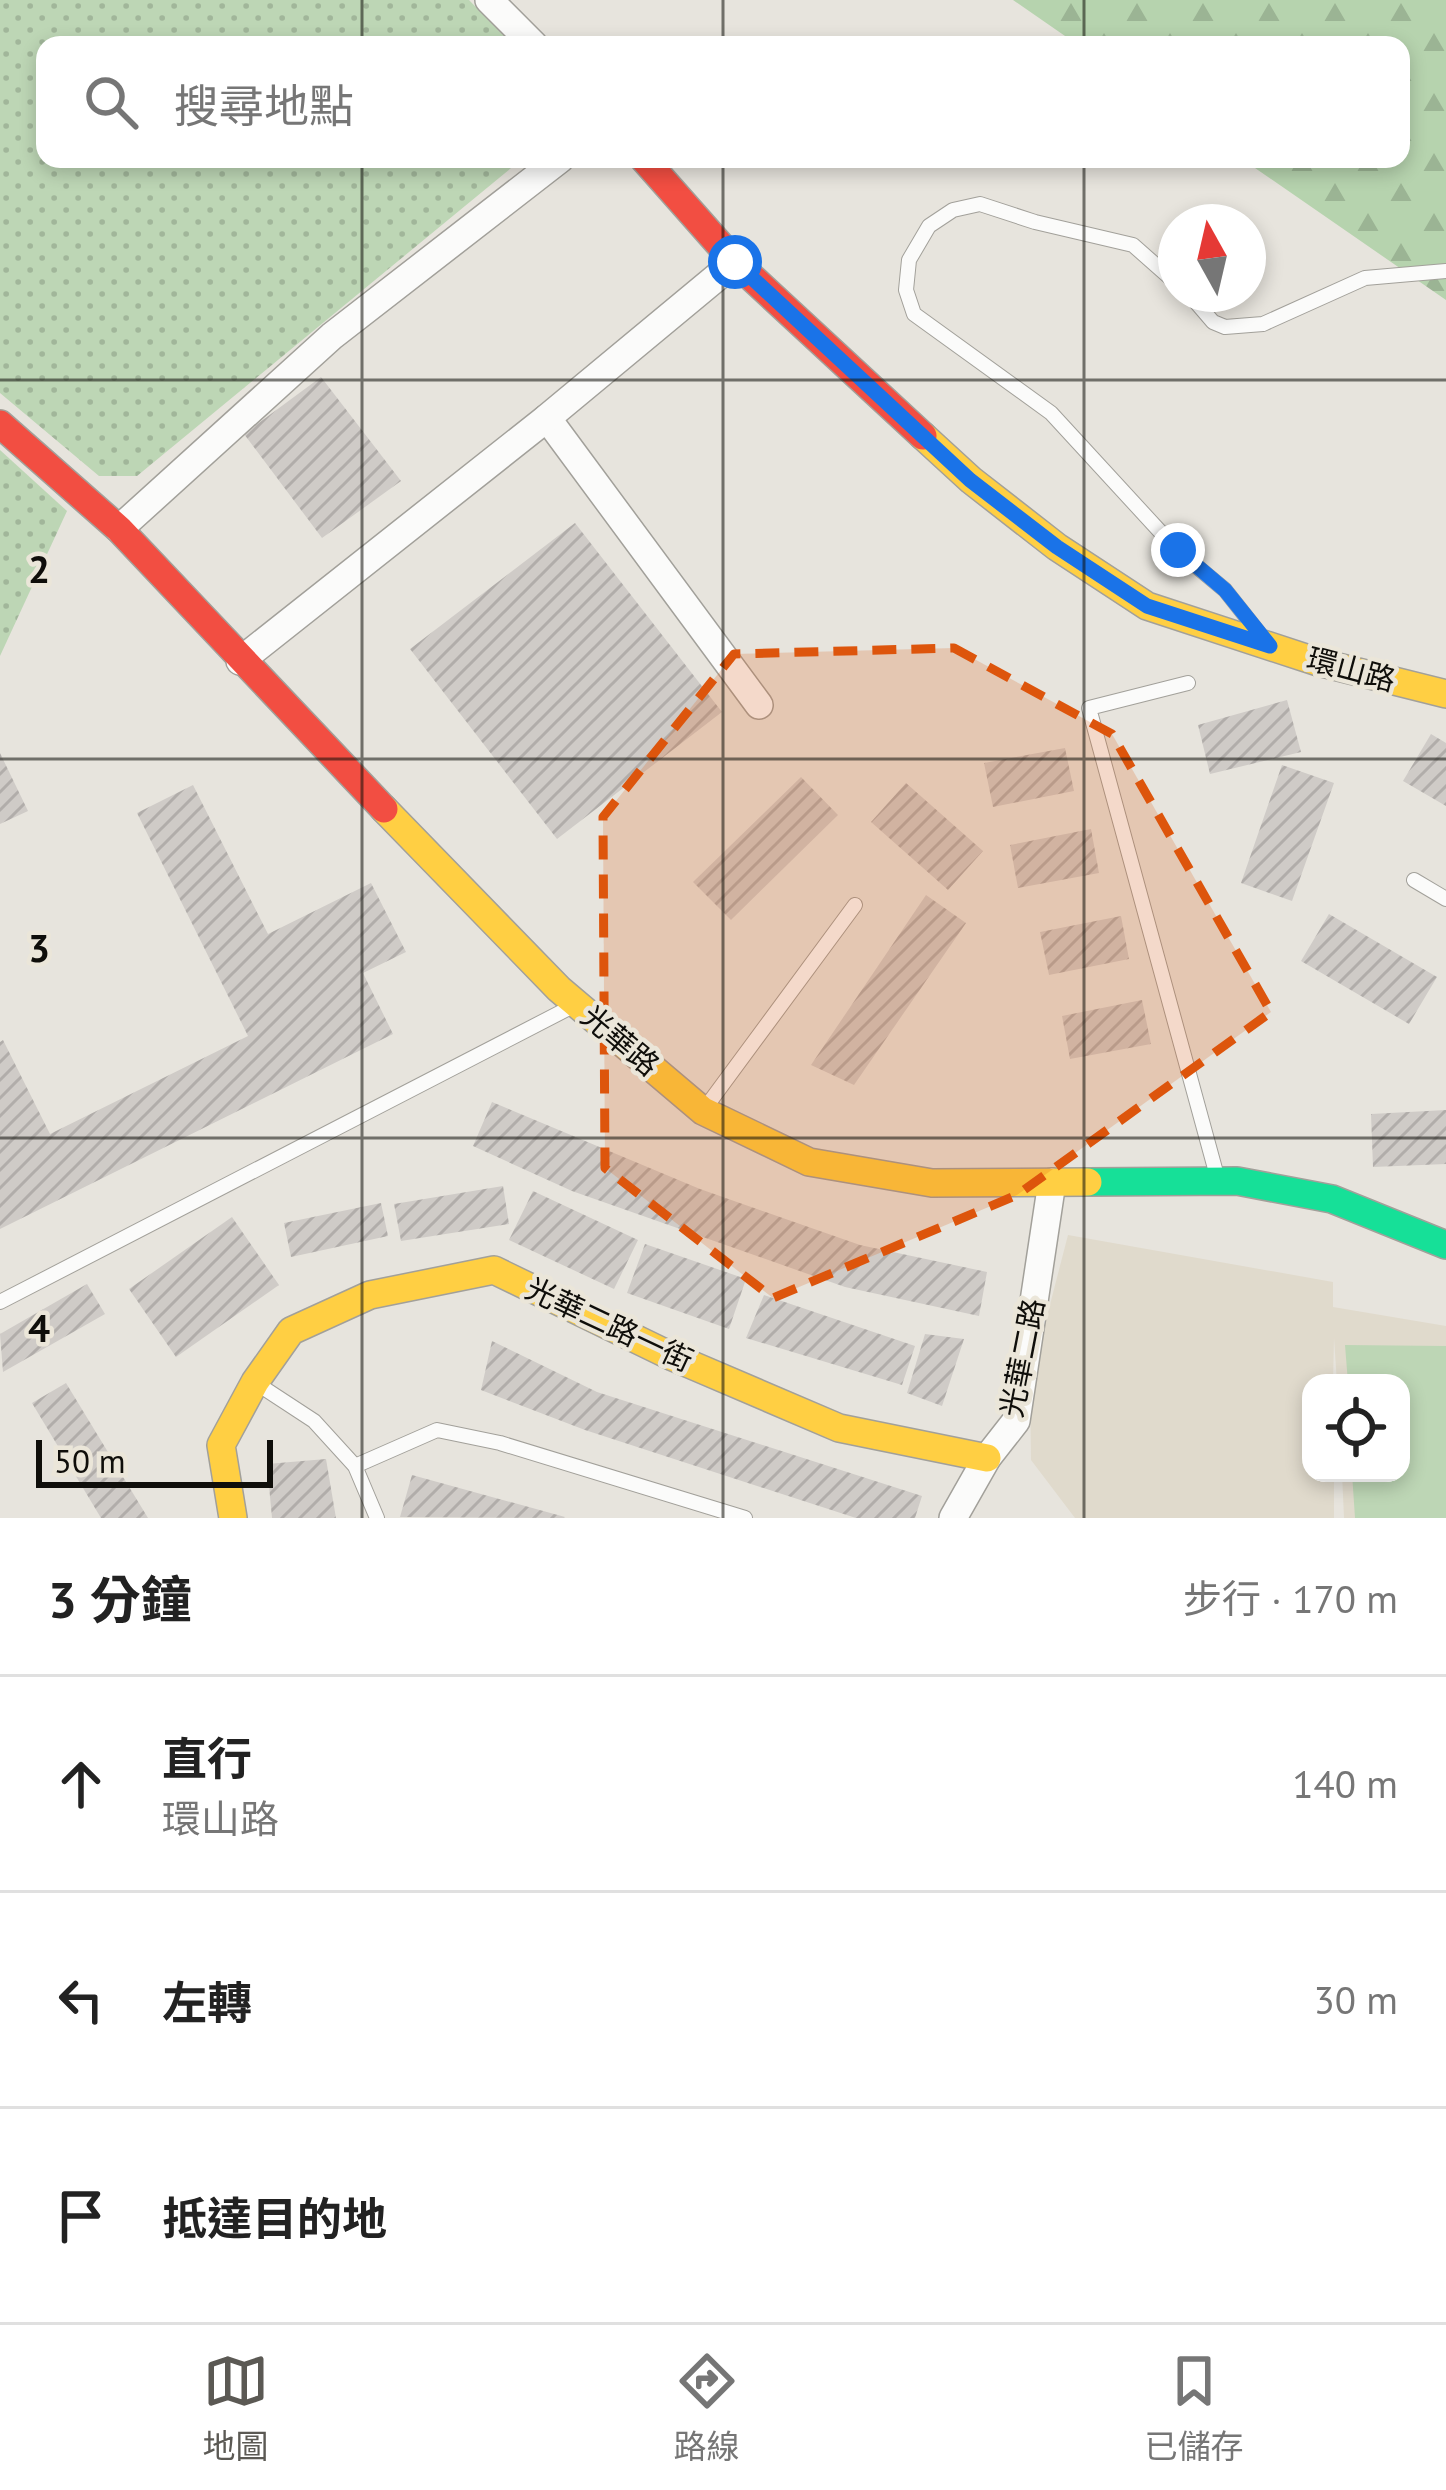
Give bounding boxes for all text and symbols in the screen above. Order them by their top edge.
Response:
search box [36,36,1410,168]
icon: search [78,69,144,135]
text: 搜尋地點 [174,76,354,134]
north arrow [1158,204,1266,312]
route start [708,235,762,289]
route end [1151,523,1205,577]
text: 2 [28,543,50,594]
street label: 環山路 [1303,638,1400,699]
text: 3 [28,922,50,973]
street label: 光華路 [574,996,668,1084]
street label: 光華二路一街 [520,1268,699,1379]
street label: 光華二路 [991,1295,1052,1420]
text: 4 [28,1302,50,1353]
map controls [1302,1374,1410,1482]
button: locate [1302,1374,1410,1482]
scale bar [36,1434,273,1487]
text: 50 m [54,1439,126,1482]
text: 3 分鐘 [48,1566,192,1632]
text: 步行 · 170 m [1183,1573,1398,1624]
text: 直行 [162,1729,252,1787]
icon: ahead [48,1751,114,1817]
text: 140 m [1292,1758,1398,1809]
text: 環山路 [162,1793,279,1844]
icon: left [48,1967,114,2033]
text: 左轉 [162,1973,252,2031]
text: 30 m [1313,1974,1398,2025]
icon: arrive [48,2183,114,2249]
text: 抵達目的地 [162,2189,387,2247]
tab: 地圖 [203,2348,269,2468]
tab: 路線 [674,2348,740,2468]
tab: 已儲存 [1145,2348,1244,2468]

